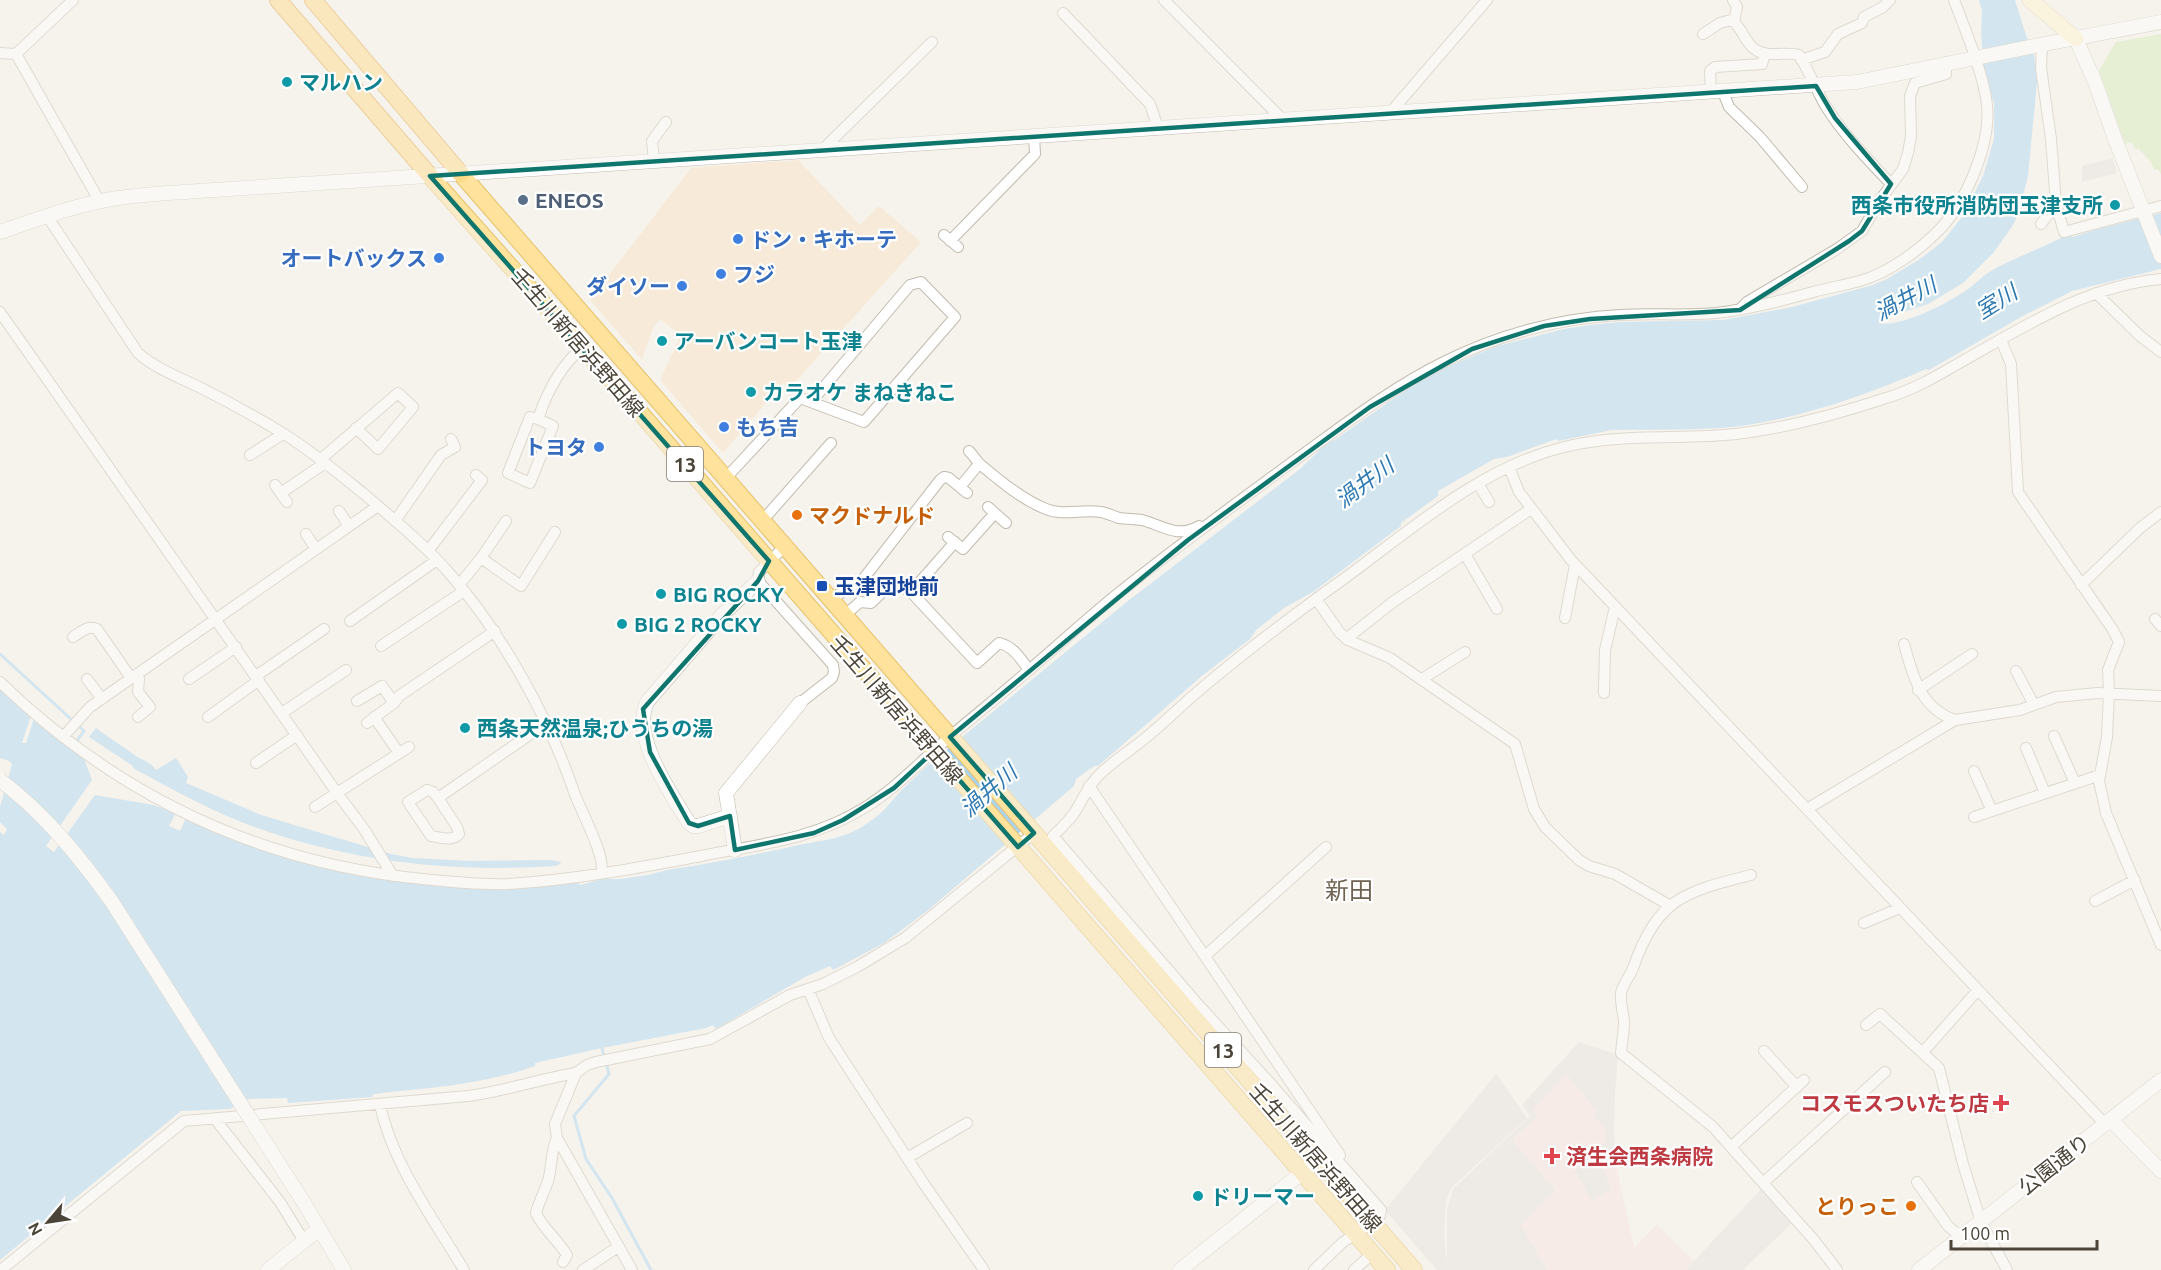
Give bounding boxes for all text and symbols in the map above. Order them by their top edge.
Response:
place label: マルハン [299,70,383,94]
marker: マルハン [280,75,294,89]
place label: ENEOS [535,188,604,212]
marker: ENEOS [516,193,530,207]
place label: 西条市役所消防団玉津支所 [1851,193,2103,217]
marker: 西条市役所消防団玉津支所 [2108,198,2122,212]
place label: ドン・キホーテ [750,227,897,251]
marker: ドン・キホーテ [731,232,745,246]
place label: オートバックス [281,246,427,270]
marker: オートバックス [432,251,446,265]
place label: フジ [733,262,775,286]
street label: 壬生川新居浜野田線 [507,263,649,421]
marker: フジ [714,267,728,281]
water label: 渦井川 [1870,271,1942,325]
place label: ダイソー [586,274,670,298]
water label: 室川 [1971,278,2023,323]
marker: ダイソー [675,279,689,293]
place label: アーバンコート玉津 [674,329,863,353]
marker: アーバンコート玉津 [655,334,669,348]
place label: カラオケ まねきねこ [763,380,957,404]
marker: カラオケ まねきねこ [744,385,758,399]
place label: もち吉 [736,415,799,439]
marker: もち吉 [717,420,731,434]
place label: トヨタ [524,435,587,459]
marker: トヨタ [592,440,606,454]
road number: 13 [667,447,703,481]
water label: 渦井川 [1330,451,1399,512]
place label: マクドナルド [809,503,935,527]
marker: マクドナルド [790,508,804,522]
place label: 玉津団地前 [834,574,939,598]
marker: 玉津団地前 [815,579,829,593]
place label: BIG ROCKY [673,582,785,606]
marker: BIG ROCKY [654,587,668,601]
place label: BIG 2 ROCKY [634,612,762,636]
marker: BIG 2 ROCKY [615,617,629,631]
street label: 壬生川新居浜野田線 [826,630,968,788]
place label: 西条天然温泉;ひうちの湯 [477,716,713,740]
marker: 西条天然温泉;ひうちの湯 [458,721,472,735]
water label: 渦井川 [955,758,1023,821]
district label: 新田 [1325,877,1373,904]
road number: 13 [1205,1033,1241,1067]
street label: 壬生川新居浜野田線 [1245,1078,1387,1236]
place label: コスモスついたち店 [1800,1091,1989,1115]
marker: コスモスついたち店 [1994,1096,2008,1110]
street label: 公園通り [2014,1129,2094,1199]
place label: 済生会西条病院 [1566,1144,1713,1168]
marker: 済生会西条病院 [1543,1147,1561,1165]
place label: ドリーマー [1210,1184,1315,1208]
marker: ドリーマー [1191,1189,1205,1203]
north arrow [18,1192,78,1252]
place label: とりっこ [1815,1194,1899,1218]
marker: とりっこ [1904,1199,1918,1213]
scale bar [1951,1213,2096,1251]
text: N [24,1220,46,1239]
text: 100 m [1960,1223,2010,1243]

